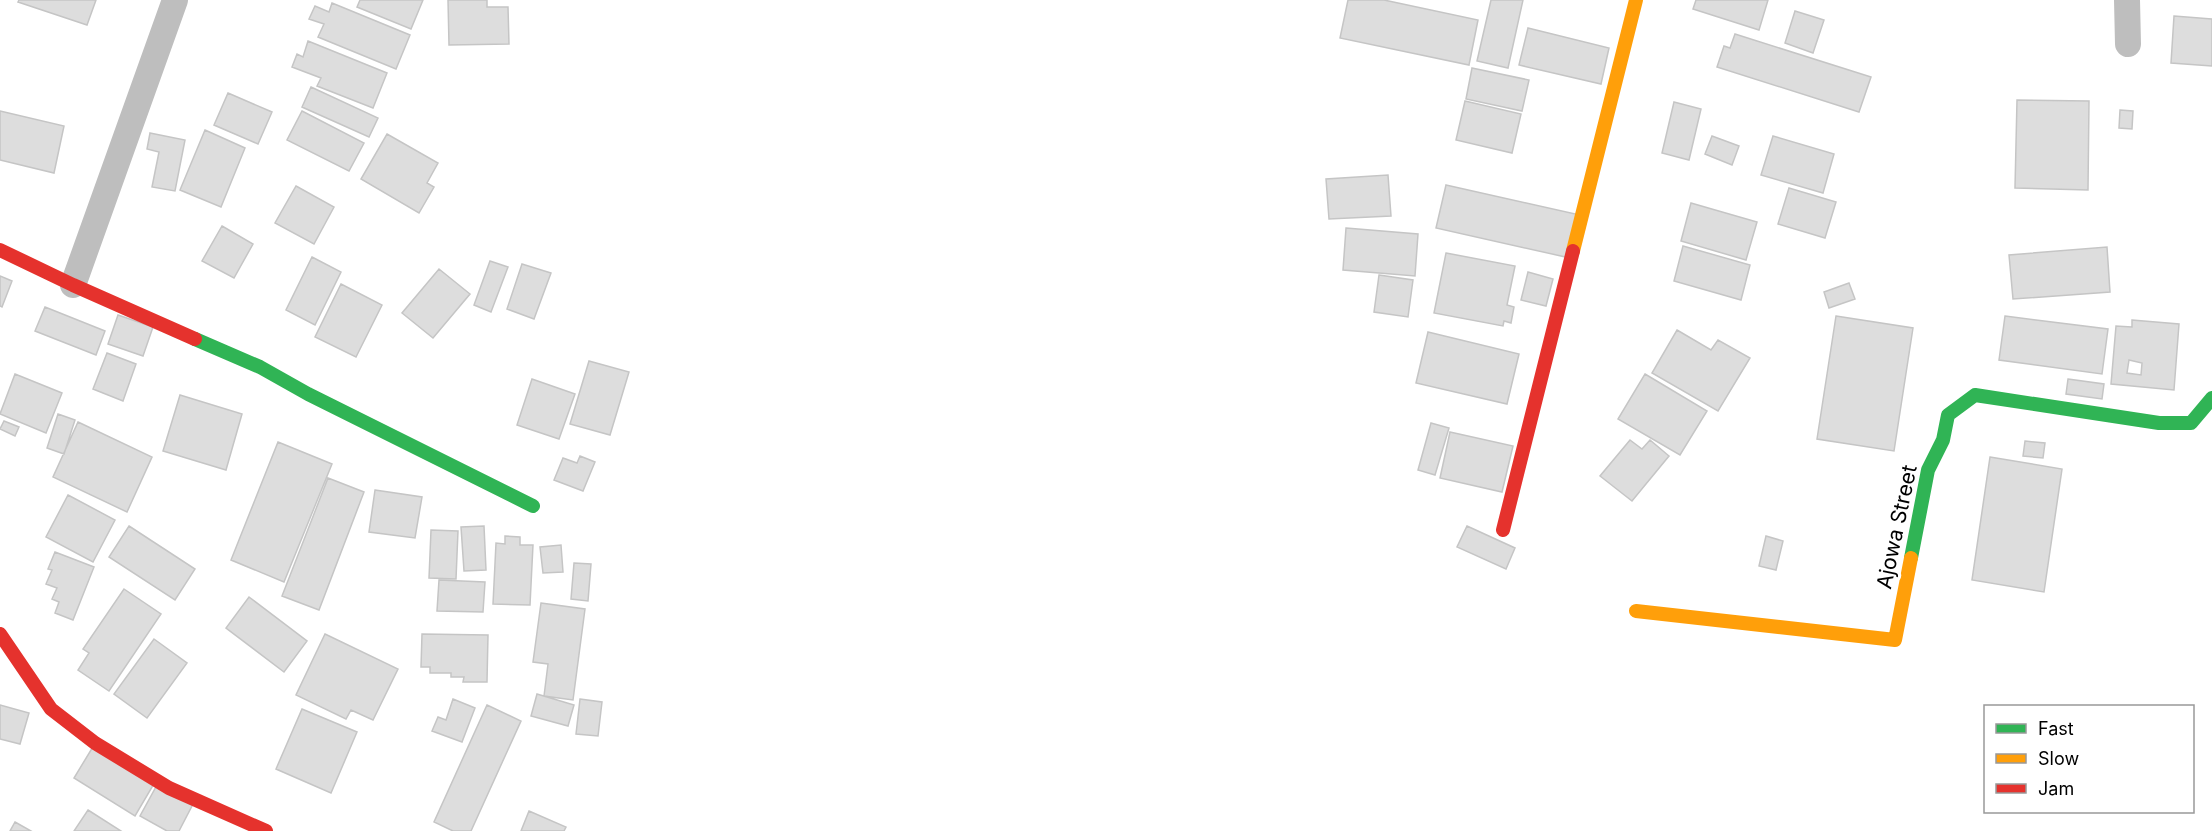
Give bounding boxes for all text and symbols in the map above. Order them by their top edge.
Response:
street label: Ajowa Street [1871,463,1922,591]
legend [1984,705,2194,813]
text: Fast [2038,718,2074,739]
text: Slow [2038,748,2079,769]
text: Jam [2038,778,2074,799]

